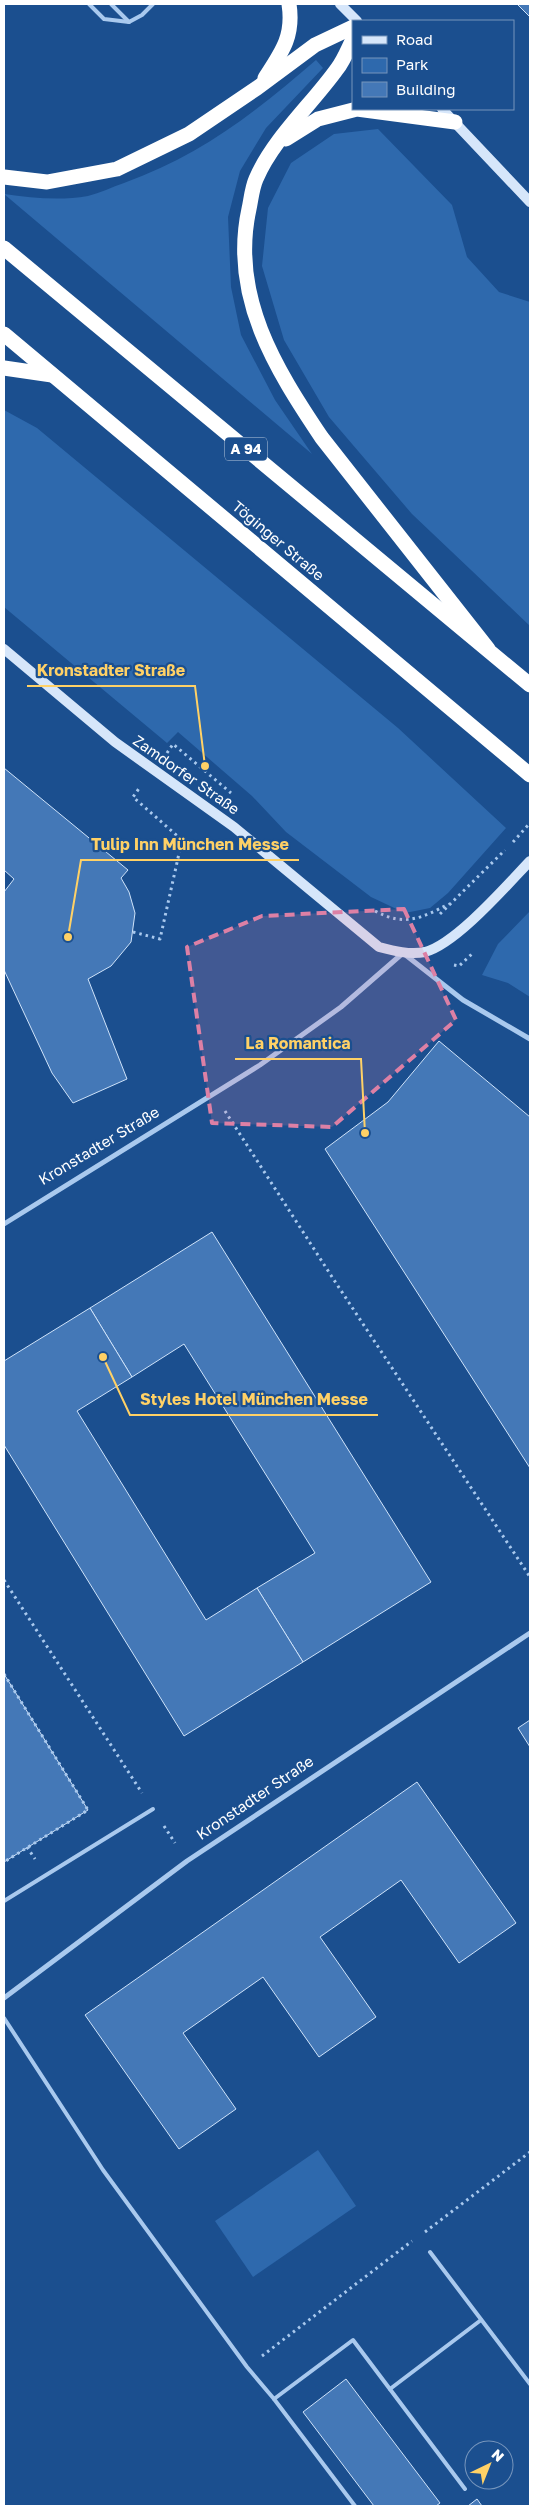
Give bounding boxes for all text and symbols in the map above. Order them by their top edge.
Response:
legend [352,20,514,110]
text: Road [396,30,433,48]
text: Park [396,55,429,73]
text: Building [396,80,456,98]
road number: A 94 [225,438,267,460]
street label: Töginger Straße [229,497,328,584]
callout: Kronstadter Straße [27,655,195,686]
text: Kronstadter Straße [37,660,185,680]
street label: Zamdorfer Straße [130,731,243,818]
callout: Tulip Inn München Messe [81,829,299,860]
text: Tulip Inn München Messe [91,834,289,854]
callout: La Romantica [235,1028,361,1059]
text: La Romantica [245,1033,351,1053]
street label: Kronstadter Straße [35,1102,162,1188]
callout: Styles Hotel München Messe [130,1384,378,1415]
text: Styles Hotel München Messe [140,1389,368,1409]
street label: Kronstadter Straße [193,1751,317,1843]
north arrow [464,2440,514,2490]
text: N [489,2445,508,2465]

